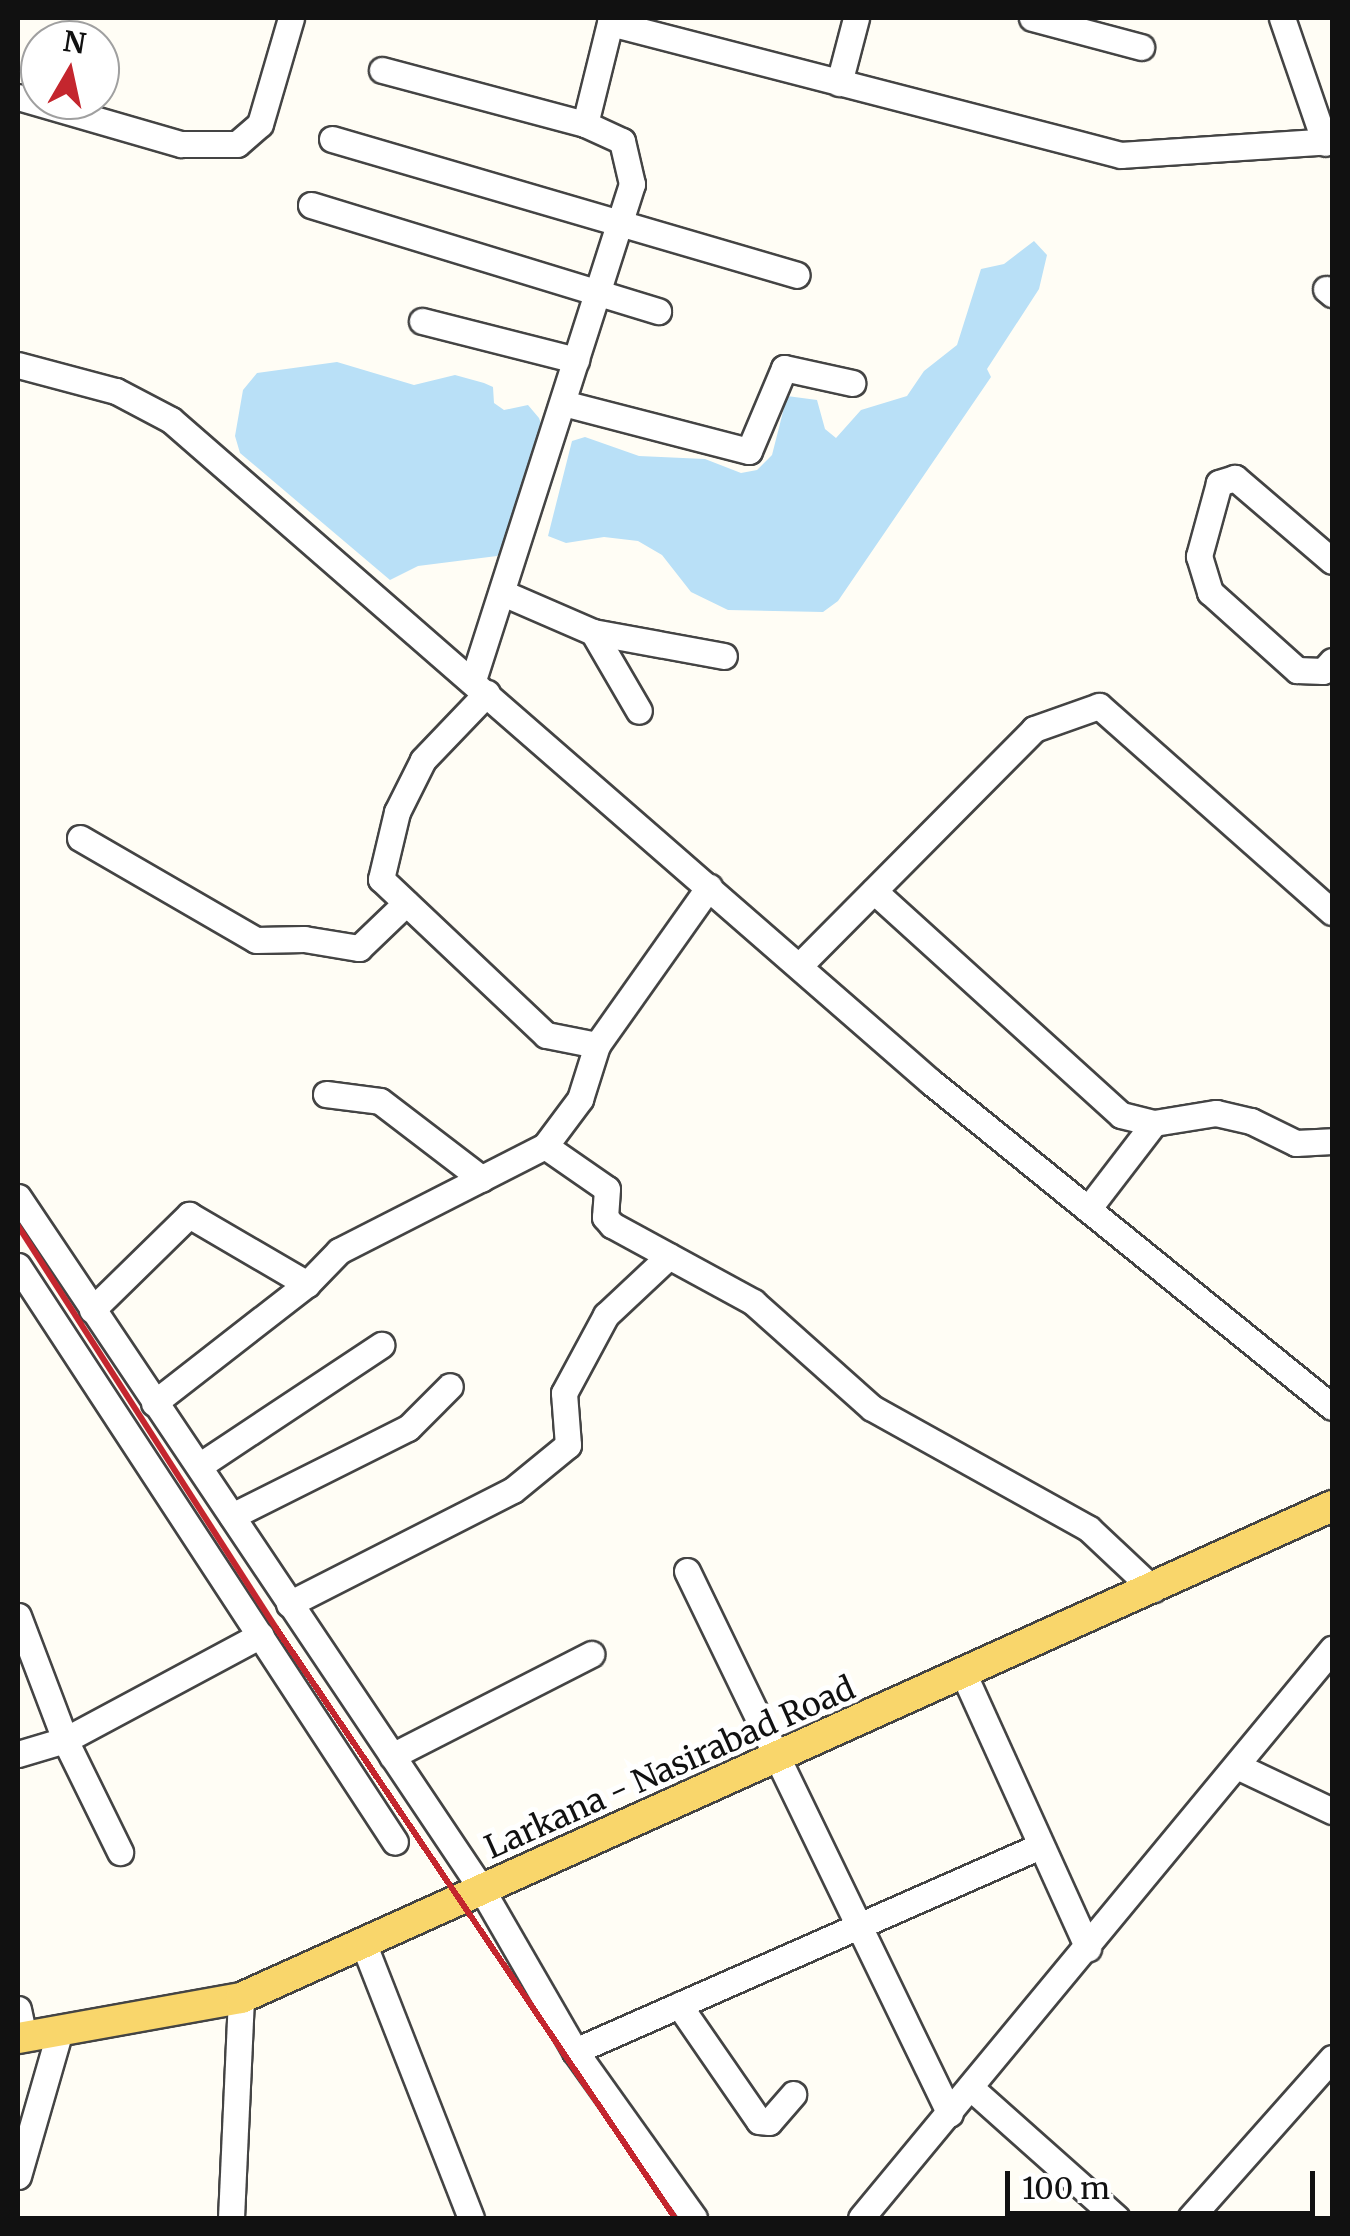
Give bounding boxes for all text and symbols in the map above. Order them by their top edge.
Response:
north arrow [20,20,120,120]
text: N [61,23,88,62]
street label: Larkana - Nasirabad Road [479,1669,861,1867]
scale bar [1010,2151,1320,2213]
text: 100 m [1022,2169,1110,2207]

